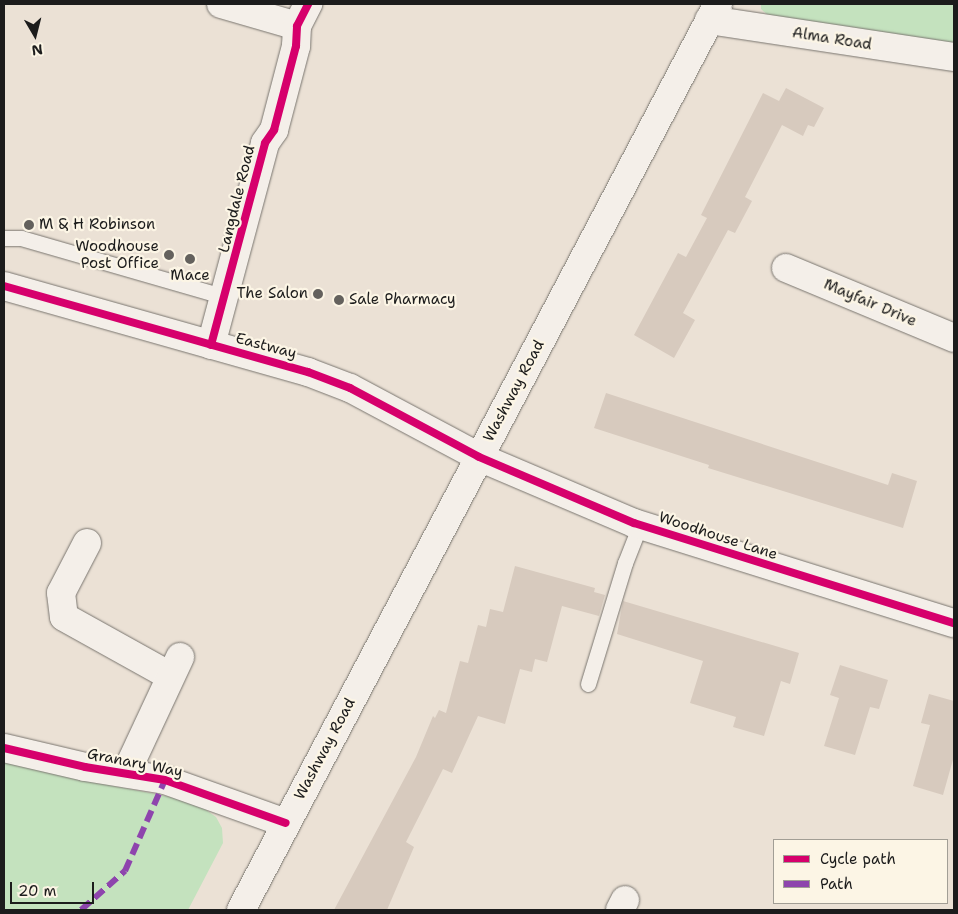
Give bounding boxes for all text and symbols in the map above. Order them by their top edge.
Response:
north arrow [10,10,60,60]
street label: Alma Road [791,24,873,54]
text: N [30,40,44,60]
street label: Langdale Road [215,143,259,255]
place label: M & H Robinson [39,216,155,234]
marker: M & H Robinson [23,219,35,231]
place label: Woodhouse Post Office [75,237,159,272]
marker: Woodhouse Post Office [163,249,175,261]
marker: Mace [184,253,196,265]
place label: Mace [170,267,210,285]
street label: Mayfair Drive [821,275,919,331]
place label: The Salon [237,285,308,303]
marker: The Salon [312,288,324,300]
place label: Sale Pharmacy [349,291,456,309]
marker: Sale Pharmacy [333,294,345,306]
street label: Eastway [233,329,299,363]
street label: Washway Road [480,337,548,445]
street label: Woodhouse Lane [656,508,780,564]
street label: Washway Road [291,695,359,803]
street label: Granary Way [86,745,184,781]
legend [773,839,948,904]
text: Cycle path [820,849,896,869]
scale bar [12,872,96,904]
text: Path [820,874,853,894]
text: 20 m [18,881,57,901]

